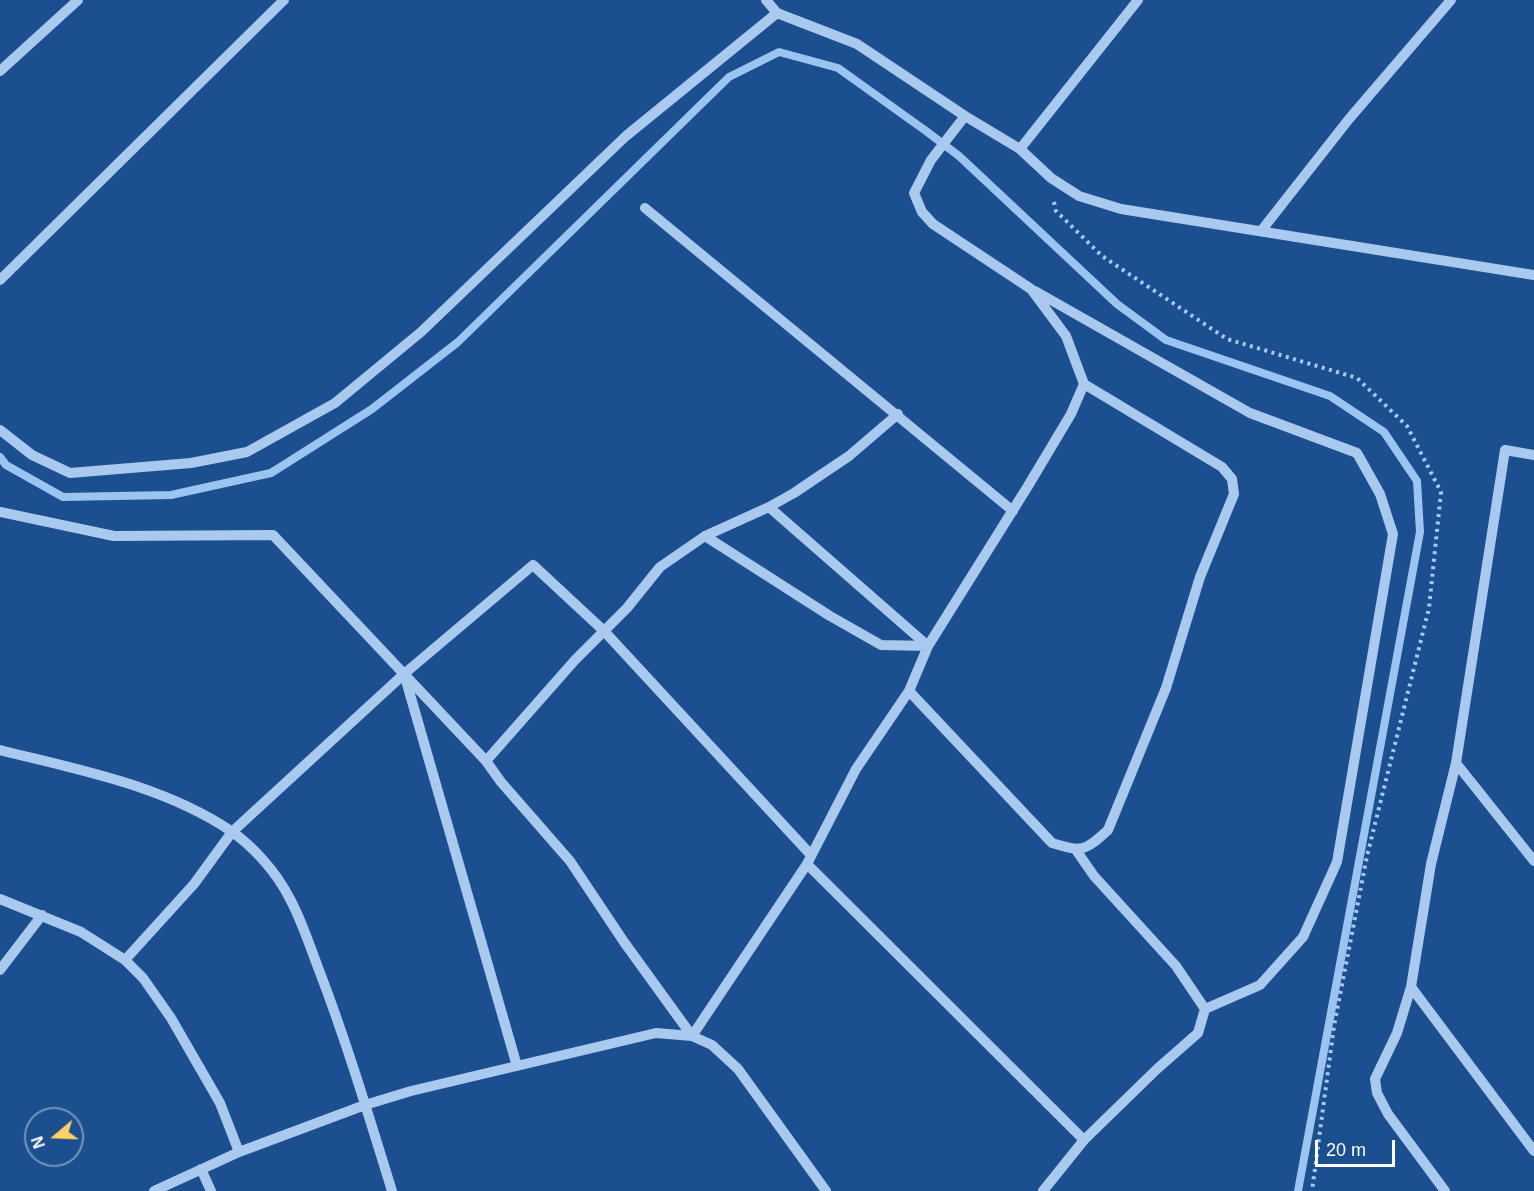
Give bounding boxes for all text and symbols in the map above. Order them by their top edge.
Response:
north arrow [24,1107,84,1167]
scale bar [1318,1128,1398,1166]
text: N [28,1134,48,1151]
text: 20 m [1326,1140,1366,1160]

